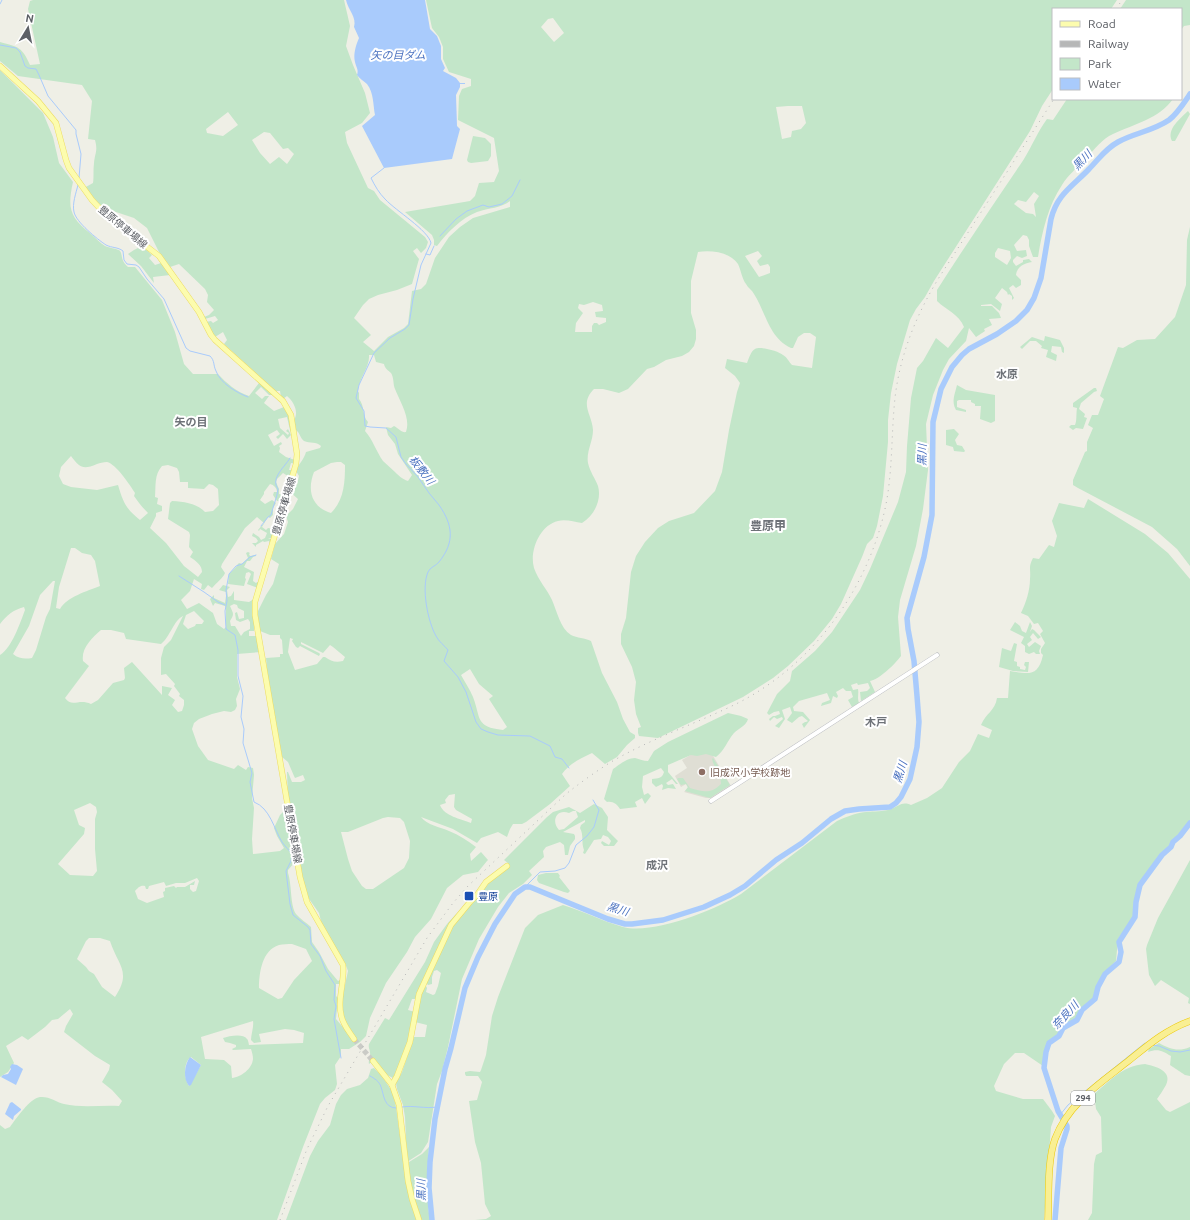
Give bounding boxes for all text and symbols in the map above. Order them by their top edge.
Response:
north arrow [8,8,48,48]
legend [1052,8,1182,100]
text: N [25,12,35,25]
text: Road [1088,17,1116,30]
text: Railway [1088,37,1129,50]
water label: 矢の目ダム [371,49,426,61]
text: Park [1088,57,1112,70]
text: Water [1088,77,1121,90]
water label: 黒川 [1070,147,1095,172]
street label: 豊原停車場線 [96,204,150,250]
district label: 水原 [996,368,1018,380]
district label: 矢の目 [175,416,208,428]
water label: 黒川 [916,443,928,466]
water label: 板敷川 [407,453,438,487]
street label: 豊原停車場線 [270,476,298,536]
district label: 豊原甲 [750,519,786,532]
district label: 木戸 [865,716,887,728]
water label: 黒川 [891,759,909,784]
marker: 旧成沢小学校跡地 [697,767,707,777]
place label: 旧成沢小学校跡地 [710,767,791,778]
street label: 豊原停車場線 [282,804,304,864]
district label: 成沢 [646,859,668,871]
marker: 豊原 [463,890,475,902]
place label: 豊原 [478,891,498,902]
water label: 黒川 [606,900,631,918]
water label: 奈良川 [1049,998,1081,1031]
road number: 294 [1071,1091,1095,1105]
water label: 黒川 [415,1178,427,1201]

